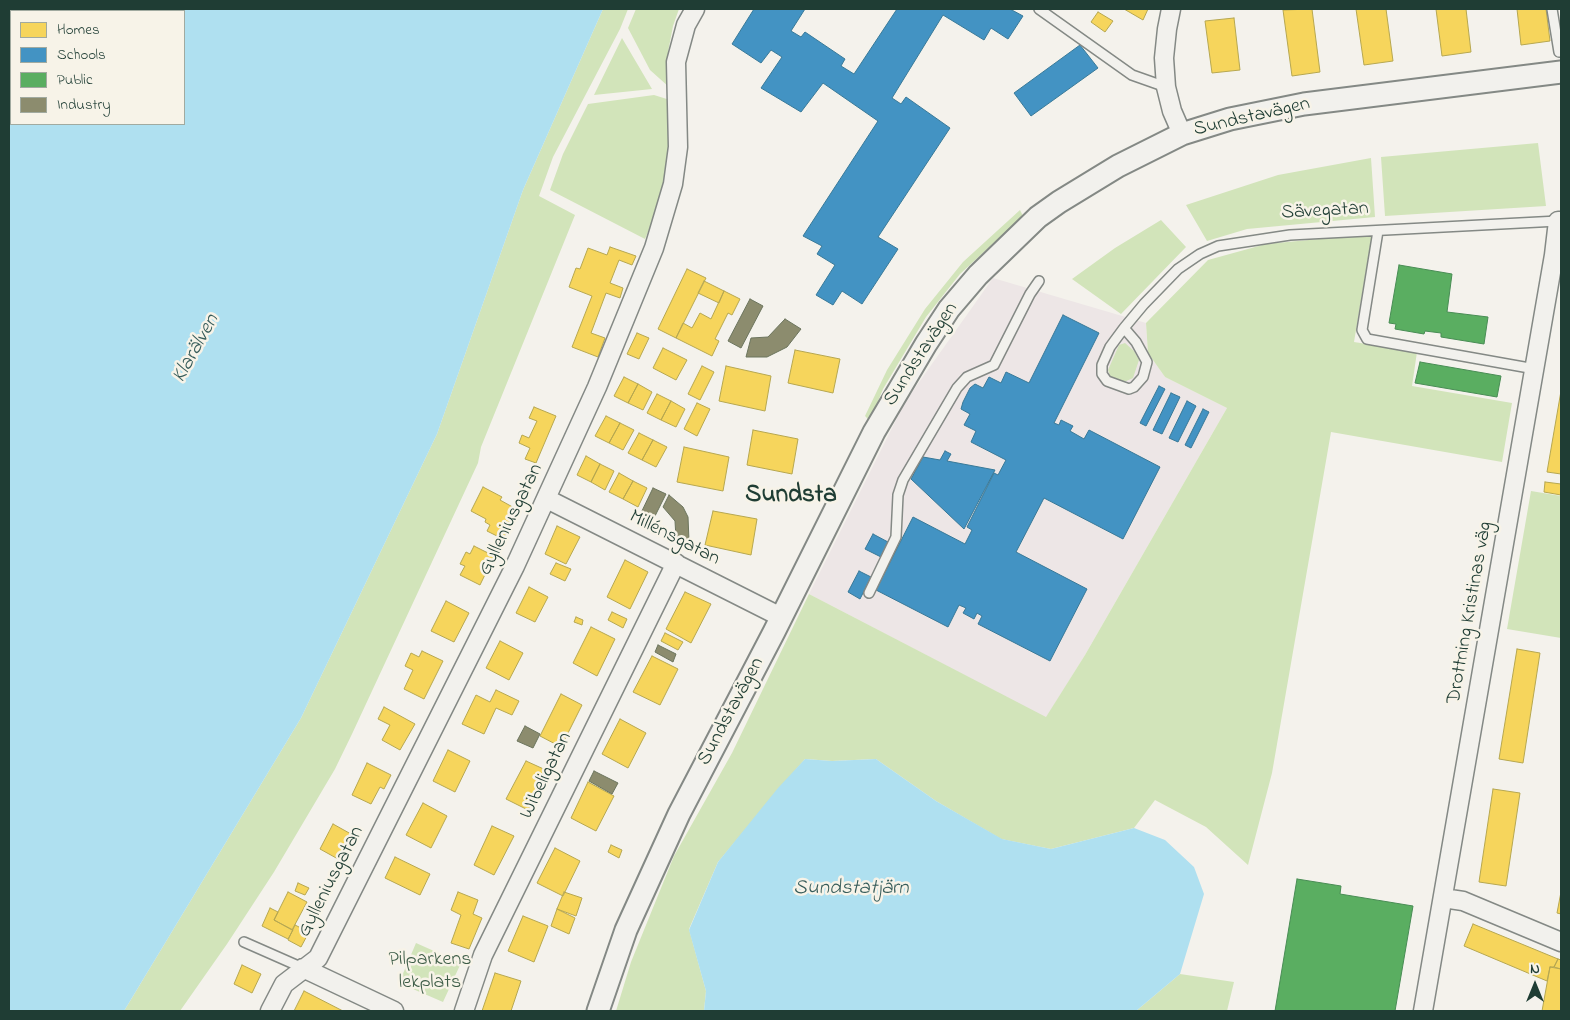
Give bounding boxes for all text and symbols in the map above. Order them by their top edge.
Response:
legend [10,10,185,125]
text: Homes [57,19,100,41]
text: Schools [57,44,106,66]
text: Public [57,69,93,91]
street label: Sundstavägen [1191,93,1313,143]
text: Industry [57,94,111,116]
street label: Sävegatan [1281,198,1369,226]
street label: Sundstavägen [880,299,964,411]
water label: Klarälven [168,310,226,388]
street label: Gylleniusgatan [475,460,549,580]
district label: Sundsta [745,482,837,512]
street label: Millénsgatan [625,506,723,572]
street label: Drottning Kristinas väg [1443,520,1499,706]
street label: Sundstavägen [694,654,770,770]
street label: Wibeligatan [516,729,578,823]
street label: Gylleniusgatan [294,822,370,942]
water label: Sundstatjärn [793,877,909,903]
park label: Pilparkens lekplats [389,949,471,996]
text: N [1530,959,1540,980]
north arrow [1510,960,1560,1010]

